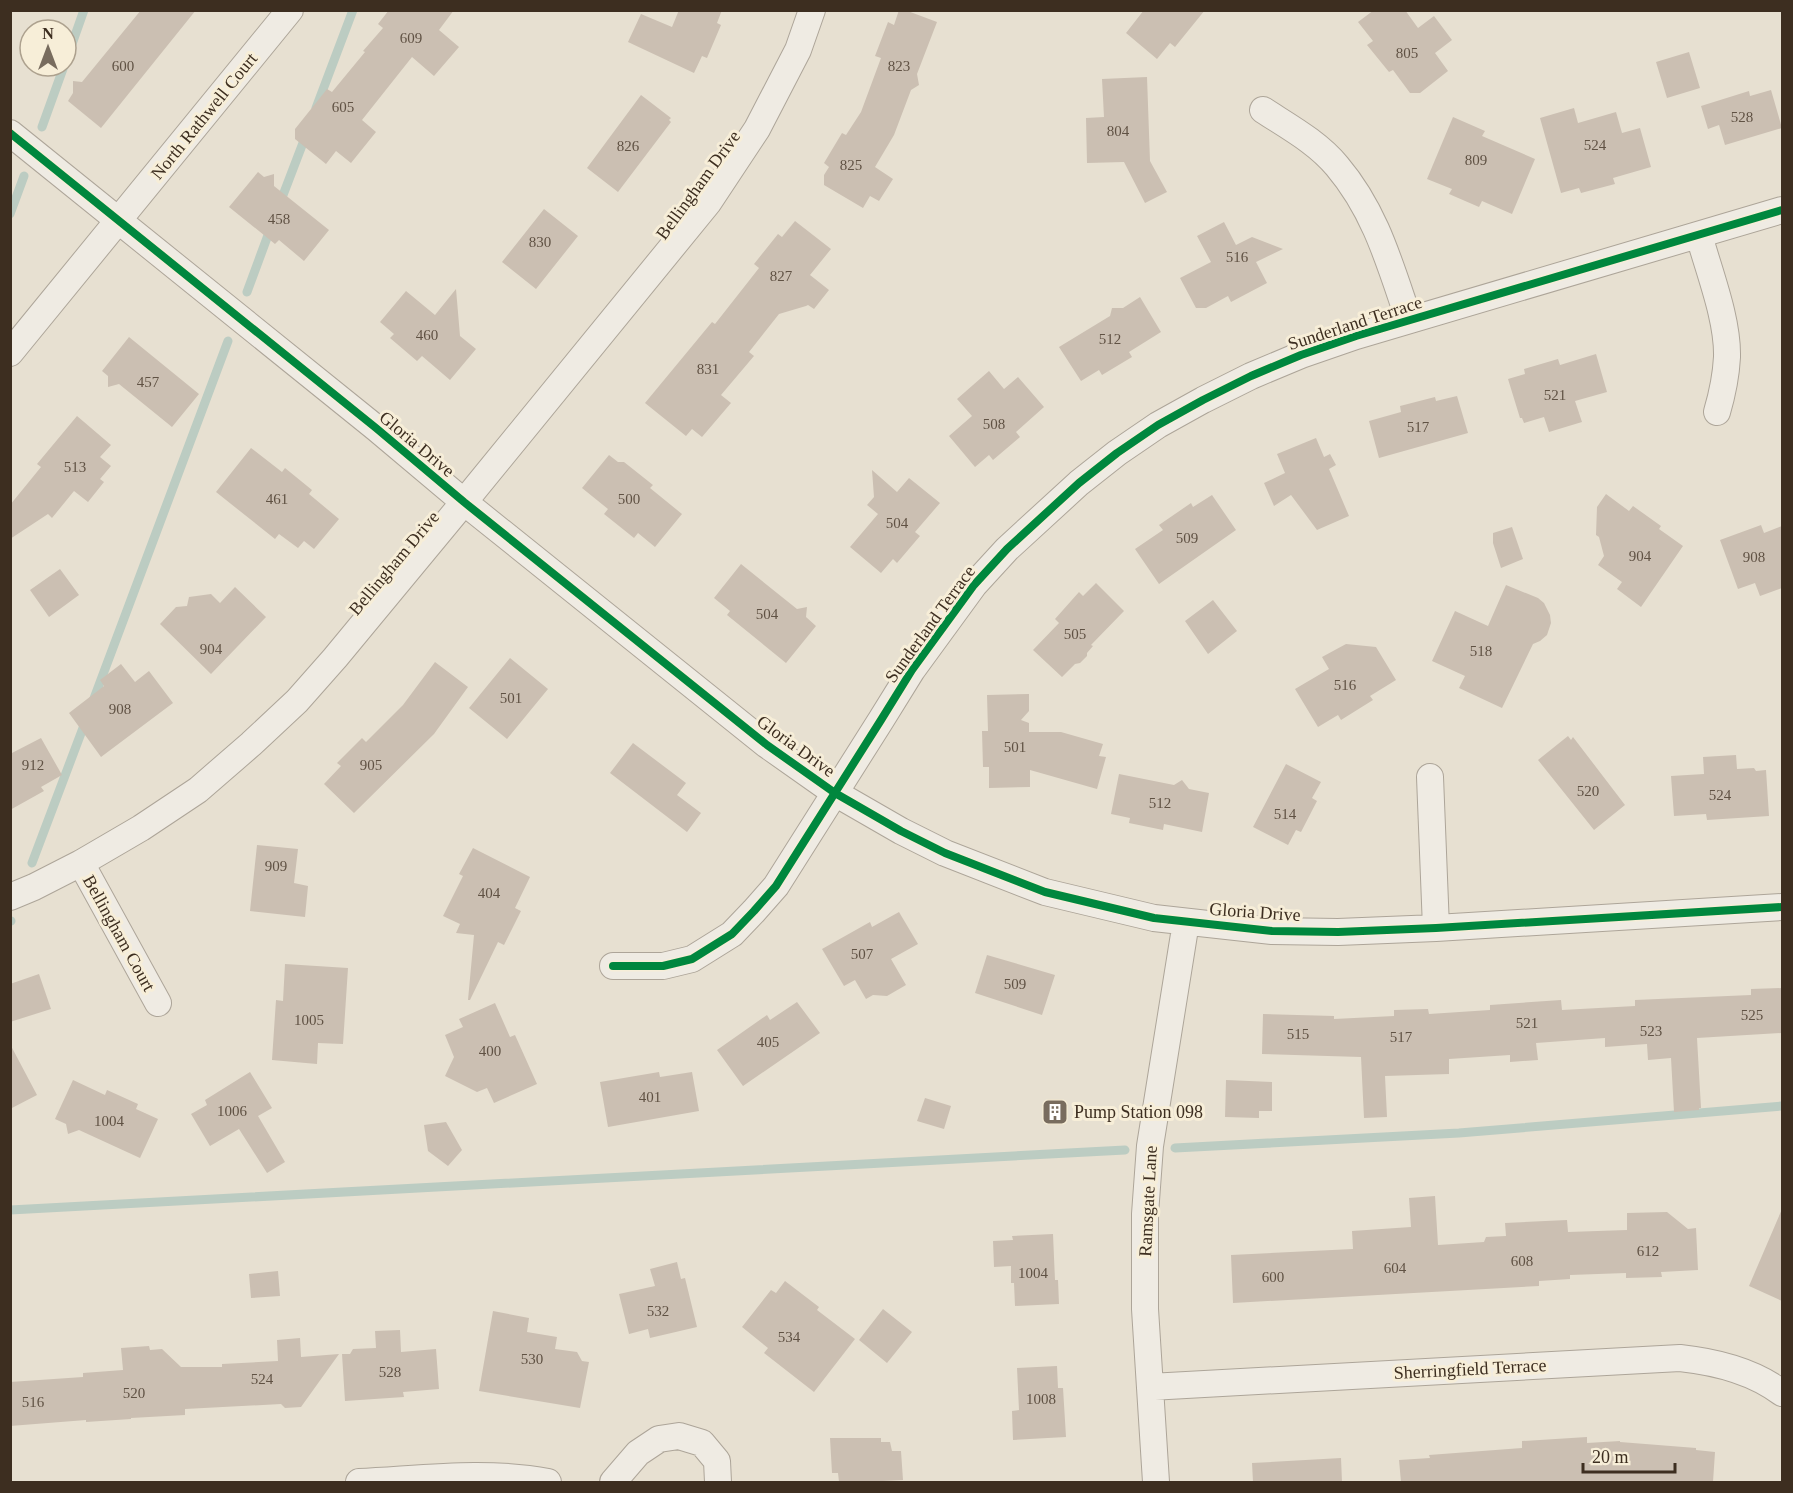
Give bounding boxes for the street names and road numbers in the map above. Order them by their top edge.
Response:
street label: North Rathwell Court [147,49,261,183]
street label: Bellingham Drive [652,127,744,243]
street label: Sunderland Terrace [1285,292,1425,354]
street label: Gloria Drive [376,407,458,481]
street label: Bellingham Drive [345,507,443,619]
street label: Sunderland Terrace [881,562,979,686]
street label: Gloria Drive [753,711,839,781]
street label: Bellingham Court [79,872,159,994]
street label: Gloria Drive [1209,899,1301,925]
street label: Ramsgate Lane [1135,1145,1161,1257]
street label: Sherringfield Terrace [1393,1355,1547,1383]

